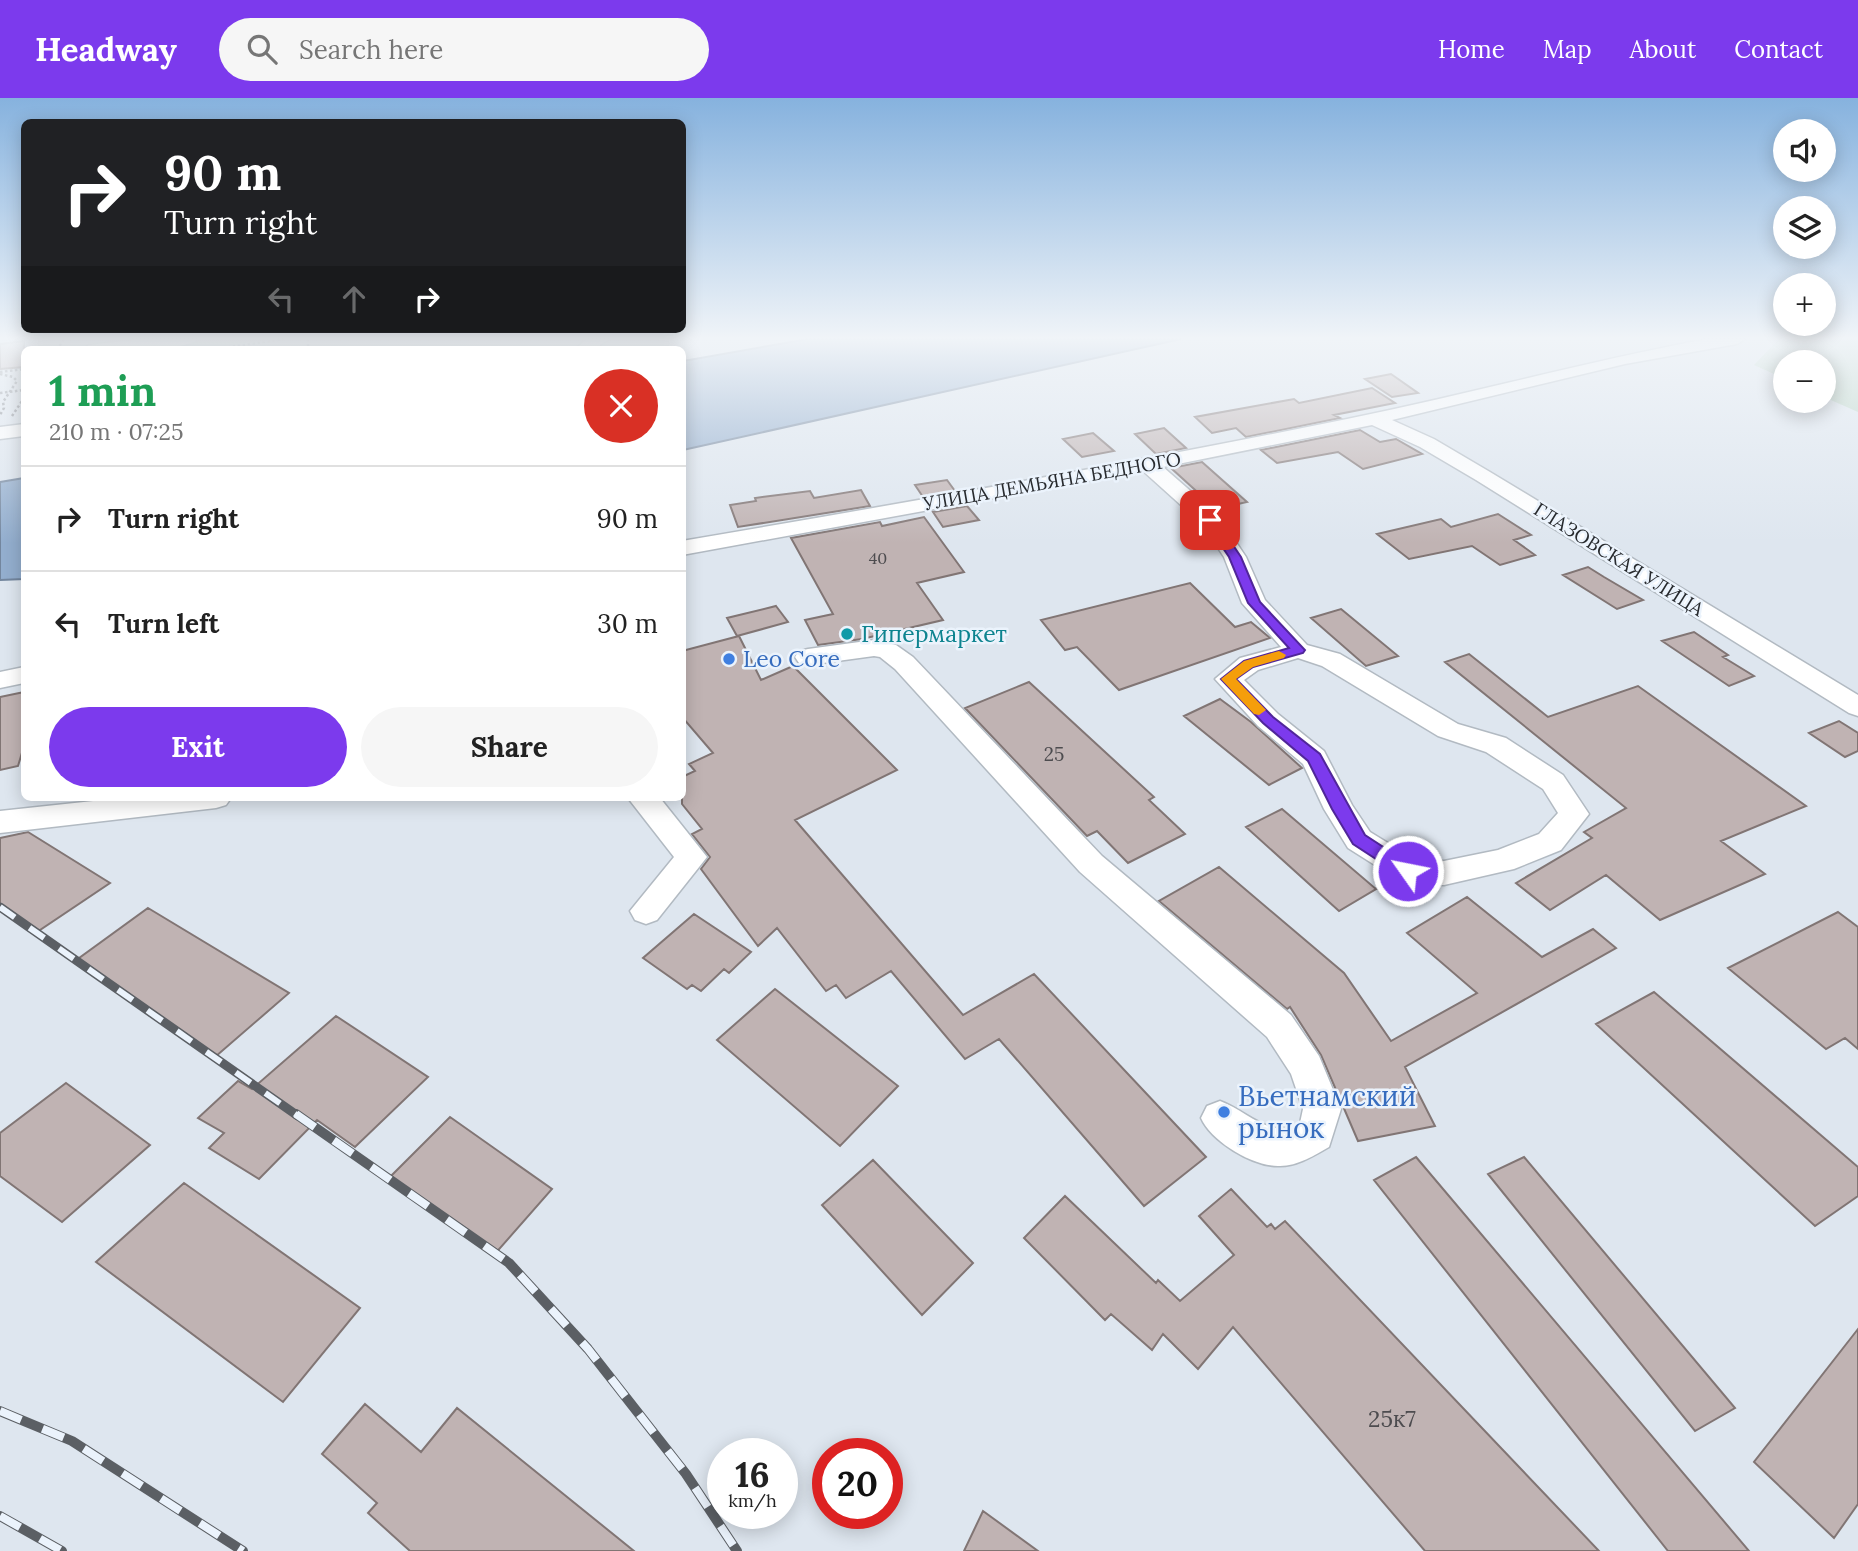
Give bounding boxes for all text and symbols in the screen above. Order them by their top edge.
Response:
search box [219,18,709,81]
text: Headway [35,28,177,70]
icon: search [243,30,281,68]
text: Search here [299,33,443,66]
text: Home [1438,34,1505,65]
text: Map [1543,34,1592,65]
text: About [1630,34,1696,65]
text: Contact [1734,34,1823,65]
map controls [1773,119,1836,413]
button: sound [1773,119,1836,182]
text: 90 m [164,141,281,203]
icon: right [49,147,140,238]
button: layers [1773,196,1836,259]
text: Turn right [164,202,317,243]
button: + [1773,273,1836,336]
icon: left [262,280,300,318]
icon: ahead [335,280,373,318]
icon: right [408,280,446,318]
button: − [1773,350,1836,413]
text: 1 min [49,364,156,418]
button: close [584,369,658,443]
text: 210 m · 07:25 [49,417,183,446]
street label: УЛИЦА ДЕМЬЯНА БЕДНОГО [920,446,1183,516]
pin [1180,490,1240,550]
street label: ГЛАЗОВСКАЯ УЛИЦА [1530,497,1709,622]
icon: right [49,500,87,538]
icon: arrive [1191,501,1229,539]
text: Turn right [108,502,239,535]
text: 90 m [597,502,658,535]
house number: 40 [869,548,887,568]
icon: left [49,605,87,643]
text: Turn left [108,607,219,640]
text: 30 m [597,607,658,640]
place label: Гипермаркет [861,619,1007,648]
marker: Гипермаркет [839,626,855,642]
place label: Leo Core [743,644,840,673]
marker: Leo Core [721,651,737,667]
button: Exit [49,707,347,787]
button: Share [361,707,658,787]
house number: 25 [1044,742,1064,766]
position arrow [1371,834,1445,908]
place label: Вьетнамский рынок [1238,1078,1416,1146]
marker: Вьетнамский рынок [1216,1104,1232,1120]
house number: 25к7 [1368,1404,1416,1433]
speed limit sign: 20 [812,1438,903,1529]
text: 16 [735,1452,770,1497]
text: km/h [728,1489,777,1512]

